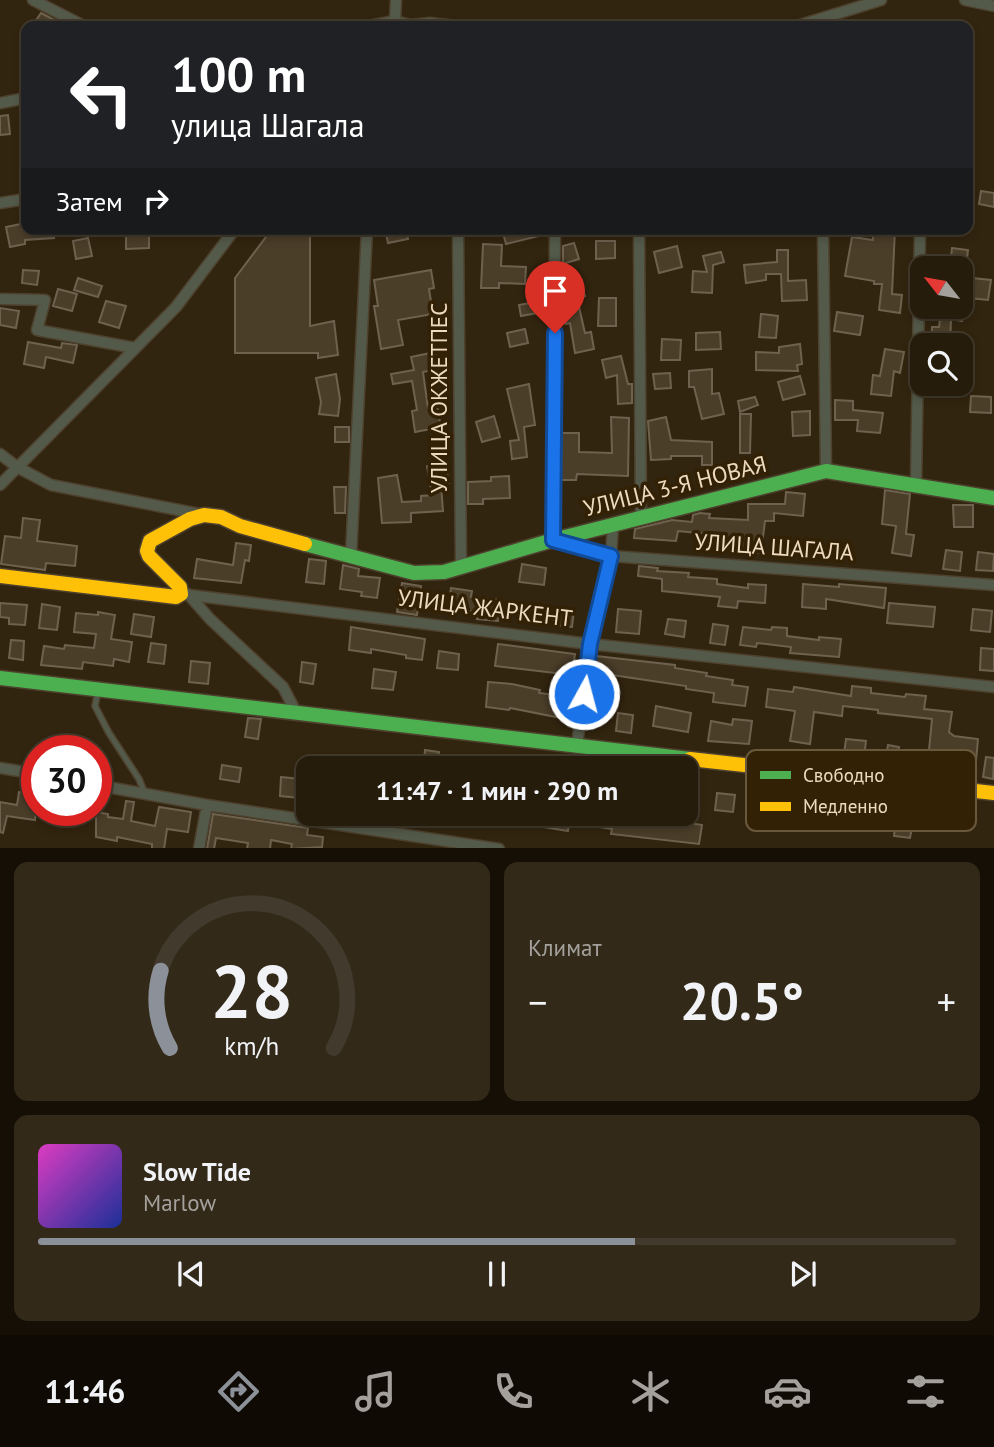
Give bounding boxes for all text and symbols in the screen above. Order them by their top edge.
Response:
text: 100 m [171,42,306,106]
icon: left [56,49,147,140]
text: улица Шагала [171,104,365,146]
icon: right [137,182,175,220]
text: Затем [56,185,123,218]
north arrow [910,256,973,318]
map controls [910,256,973,396]
pin [525,261,585,333]
icon: arrive [536,272,574,310]
street label: УЛИЦА ОКЖЕТПЕС [424,303,453,493]
button: search [910,333,973,396]
street label: УЛИЦА 3-Я НОВАЯ [580,449,769,522]
street label: УЛИЦА ШАГАЛА [693,526,855,567]
street label: УЛИЦА ЖАРКЕНТ [396,582,574,633]
position arrow [547,657,621,731]
speed limit sign: 30 [21,735,112,826]
legend [746,750,976,831]
text: Свободно [803,763,885,787]
text: 11:47 · 1 мин · 290 m [376,774,618,807]
text: Медленно [803,794,888,818]
text: Климат [528,933,602,962]
text: 28 [211,944,293,1038]
text: 20.5° [680,967,804,1034]
text: − [528,977,547,1026]
text: + [937,977,956,1026]
text: km/h [225,1029,279,1061]
text: Slow Tide [143,1155,251,1188]
text: Marlow [143,1188,216,1217]
icon: previous [172,1255,210,1293]
icon: pause [478,1255,516,1293]
icon: next [784,1255,822,1293]
icon: directions [214,1367,263,1416]
icon: music [351,1367,400,1416]
icon: phone [489,1367,538,1416]
icon: climate [626,1367,675,1416]
icon: car [763,1367,812,1416]
icon: filters [901,1367,950,1416]
text: 11:46 [44,1370,125,1412]

